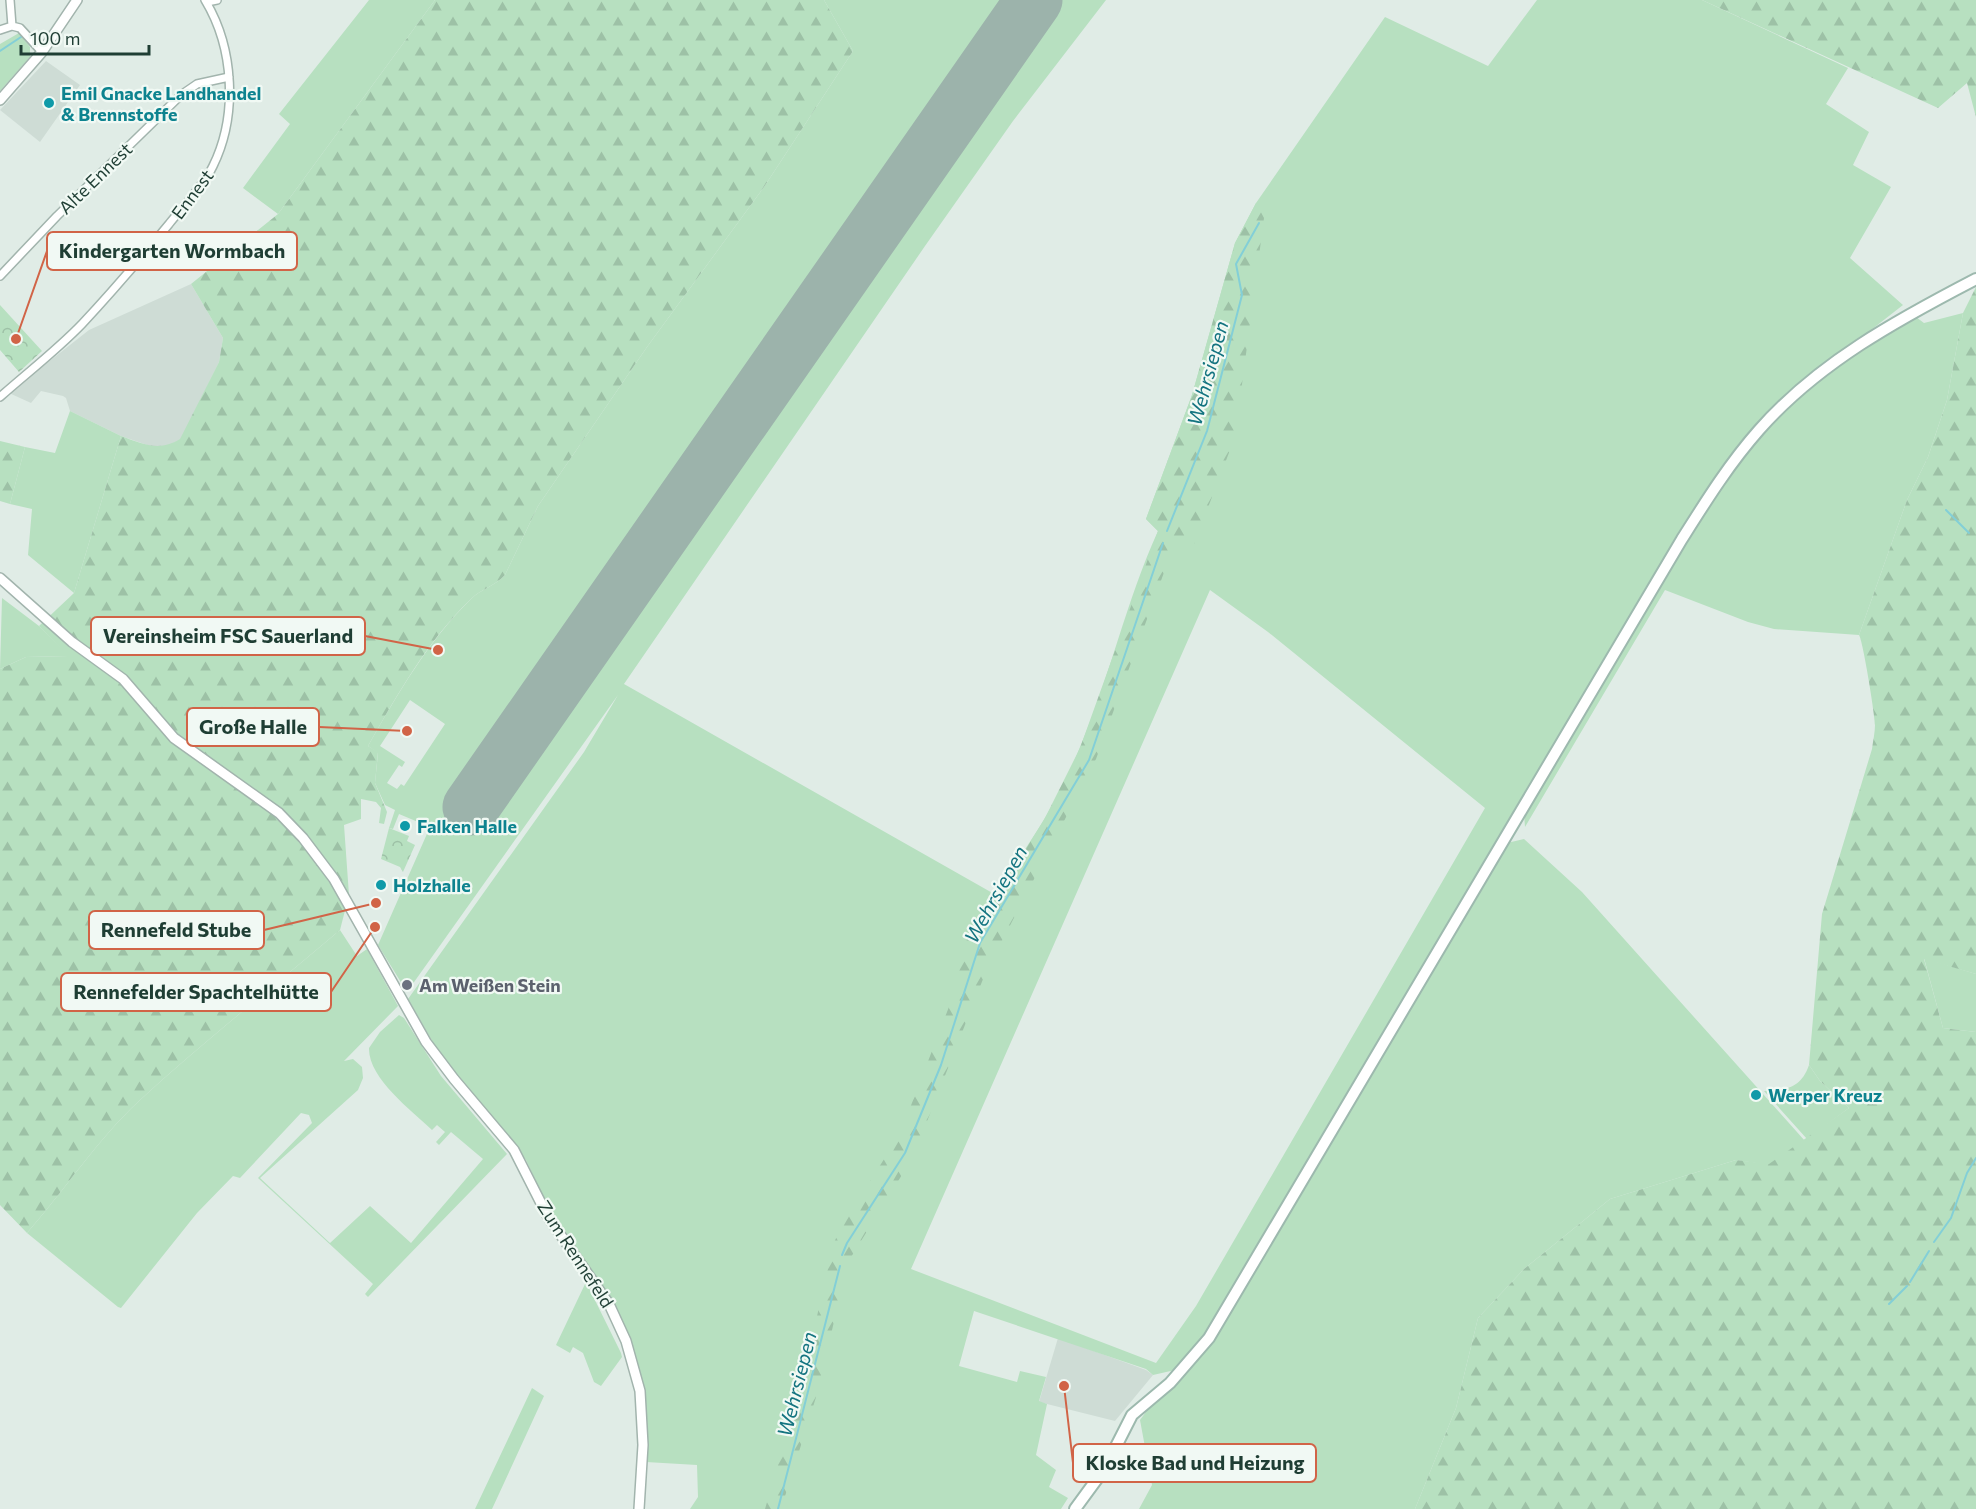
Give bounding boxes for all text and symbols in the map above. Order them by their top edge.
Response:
scale bar [21,18,148,56]
text: 100 m [30,27,80,49]
place label: Emil Gnacke Landhandel & Brennstoffe [61,82,261,125]
marker: Emil Gnacke Landhandel & Brennstoffe [42,96,56,110]
street label: Alte Ennest [54,138,136,218]
street label: Ennest [166,165,218,223]
callout: Kindergarten Wormbach [47,232,297,270]
text: Kindergarten Wormbach [59,238,285,262]
water label: Wehrsiepen [1181,318,1233,428]
callout: Vereinsheim FSC Sauerland [91,617,365,655]
text: Vereinsheim FSC Sauerland [103,623,353,647]
callout: Große Halle [187,708,319,746]
text: Große Halle [199,714,307,738]
place label: Falken Halle [417,815,517,837]
marker: Falken Halle [398,819,412,833]
water label: Wehrsiepen [958,841,1032,947]
place label: Holzhalle [393,874,471,896]
marker: Holzhalle [374,878,388,892]
callout: Rennefeld Stube [89,911,264,949]
text: Rennefeld Stube [101,917,251,941]
callout: Rennefelder Spachtelhütte [61,973,331,1011]
place label: Am Weißen Stein [419,974,561,996]
marker: Am Weißen Stein [400,978,414,992]
text: Rennefelder Spachtelhütte [73,979,319,1003]
place label: Werper Kreuz [1768,1084,1882,1106]
marker: Werper Kreuz [1749,1088,1763,1102]
street label: Zum Rennefeld [533,1196,619,1312]
water label: Wehrsiepen [771,1329,821,1439]
callout: Kloske Bad und Heizung [1073,1444,1316,1482]
text: Kloske Bad und Heizung [1086,1450,1304,1474]

